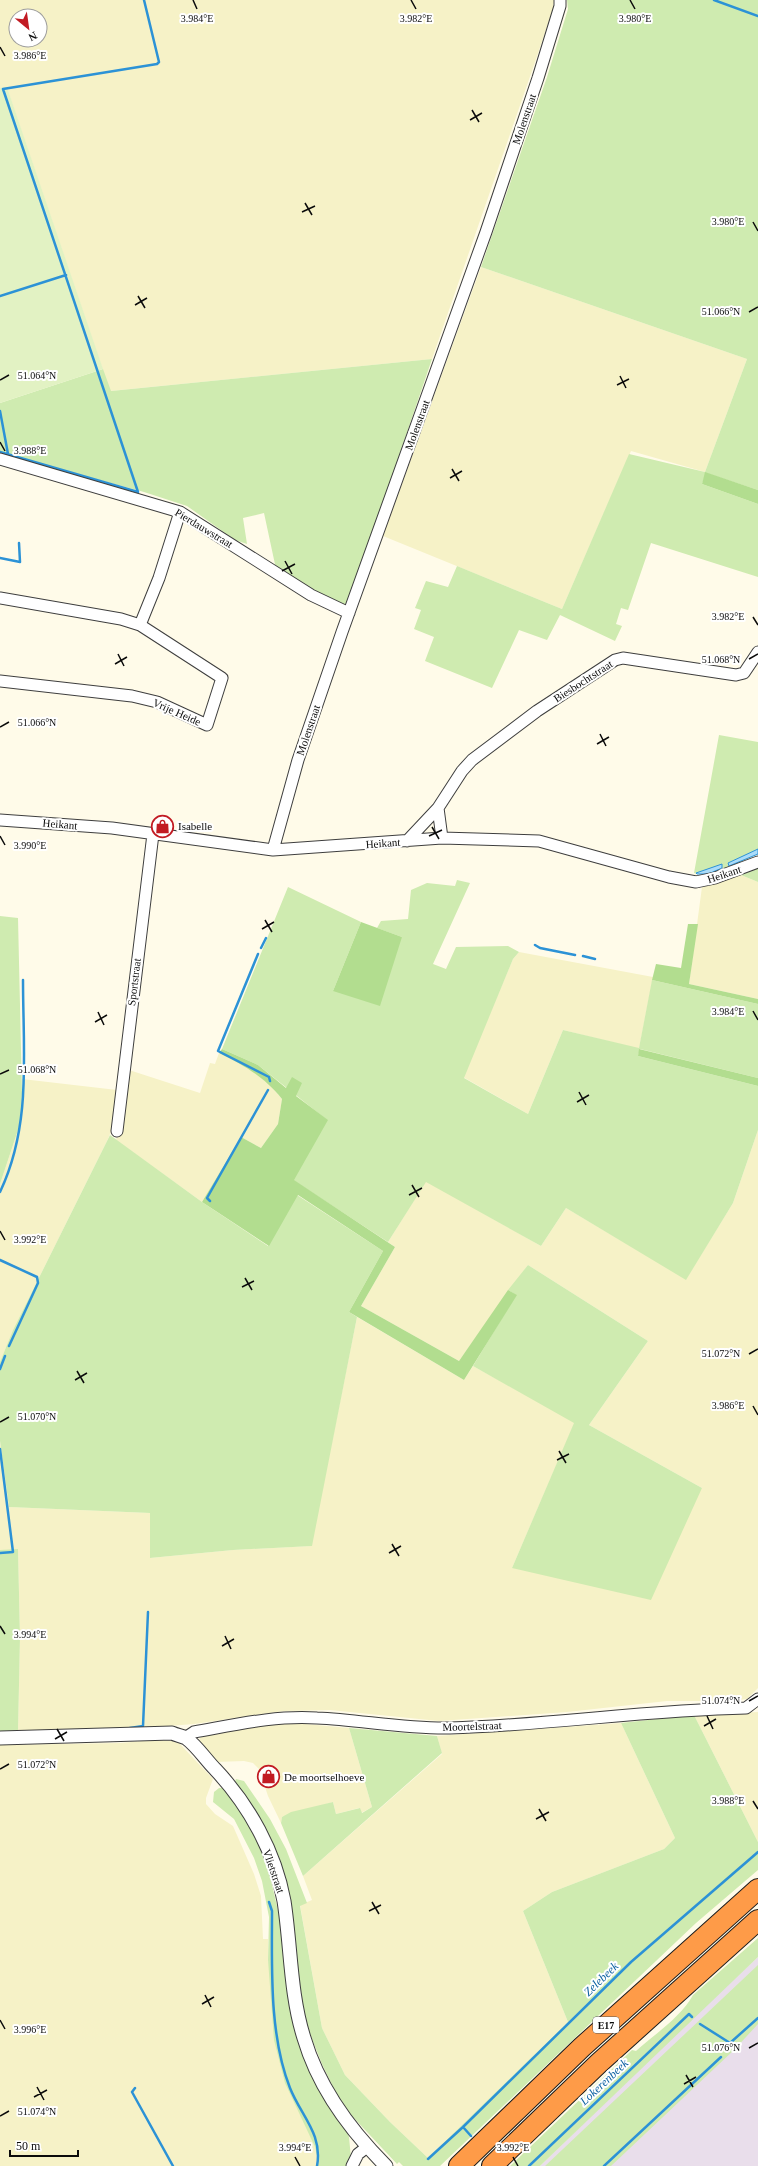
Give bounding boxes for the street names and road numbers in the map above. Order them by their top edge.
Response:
street label: Molenstraat [510,92,538,146]
street label: Molenstraat [402,398,432,452]
street label: Pierdauwstraat [173,506,235,550]
street label: Biesbochtstraat [551,657,615,705]
street label: Vrije Heide [151,696,203,728]
street label: Molenstraat [294,703,322,757]
street label: Heikant [42,817,78,831]
street label: Heikant [365,836,401,850]
street label: Heikant [706,863,742,885]
street label: Sportstraat [125,958,143,1006]
street label: Moortelstraat [442,1719,502,1733]
street label: Vlietstraat [261,1847,287,1895]
road number: E17 [593,2017,619,2033]

